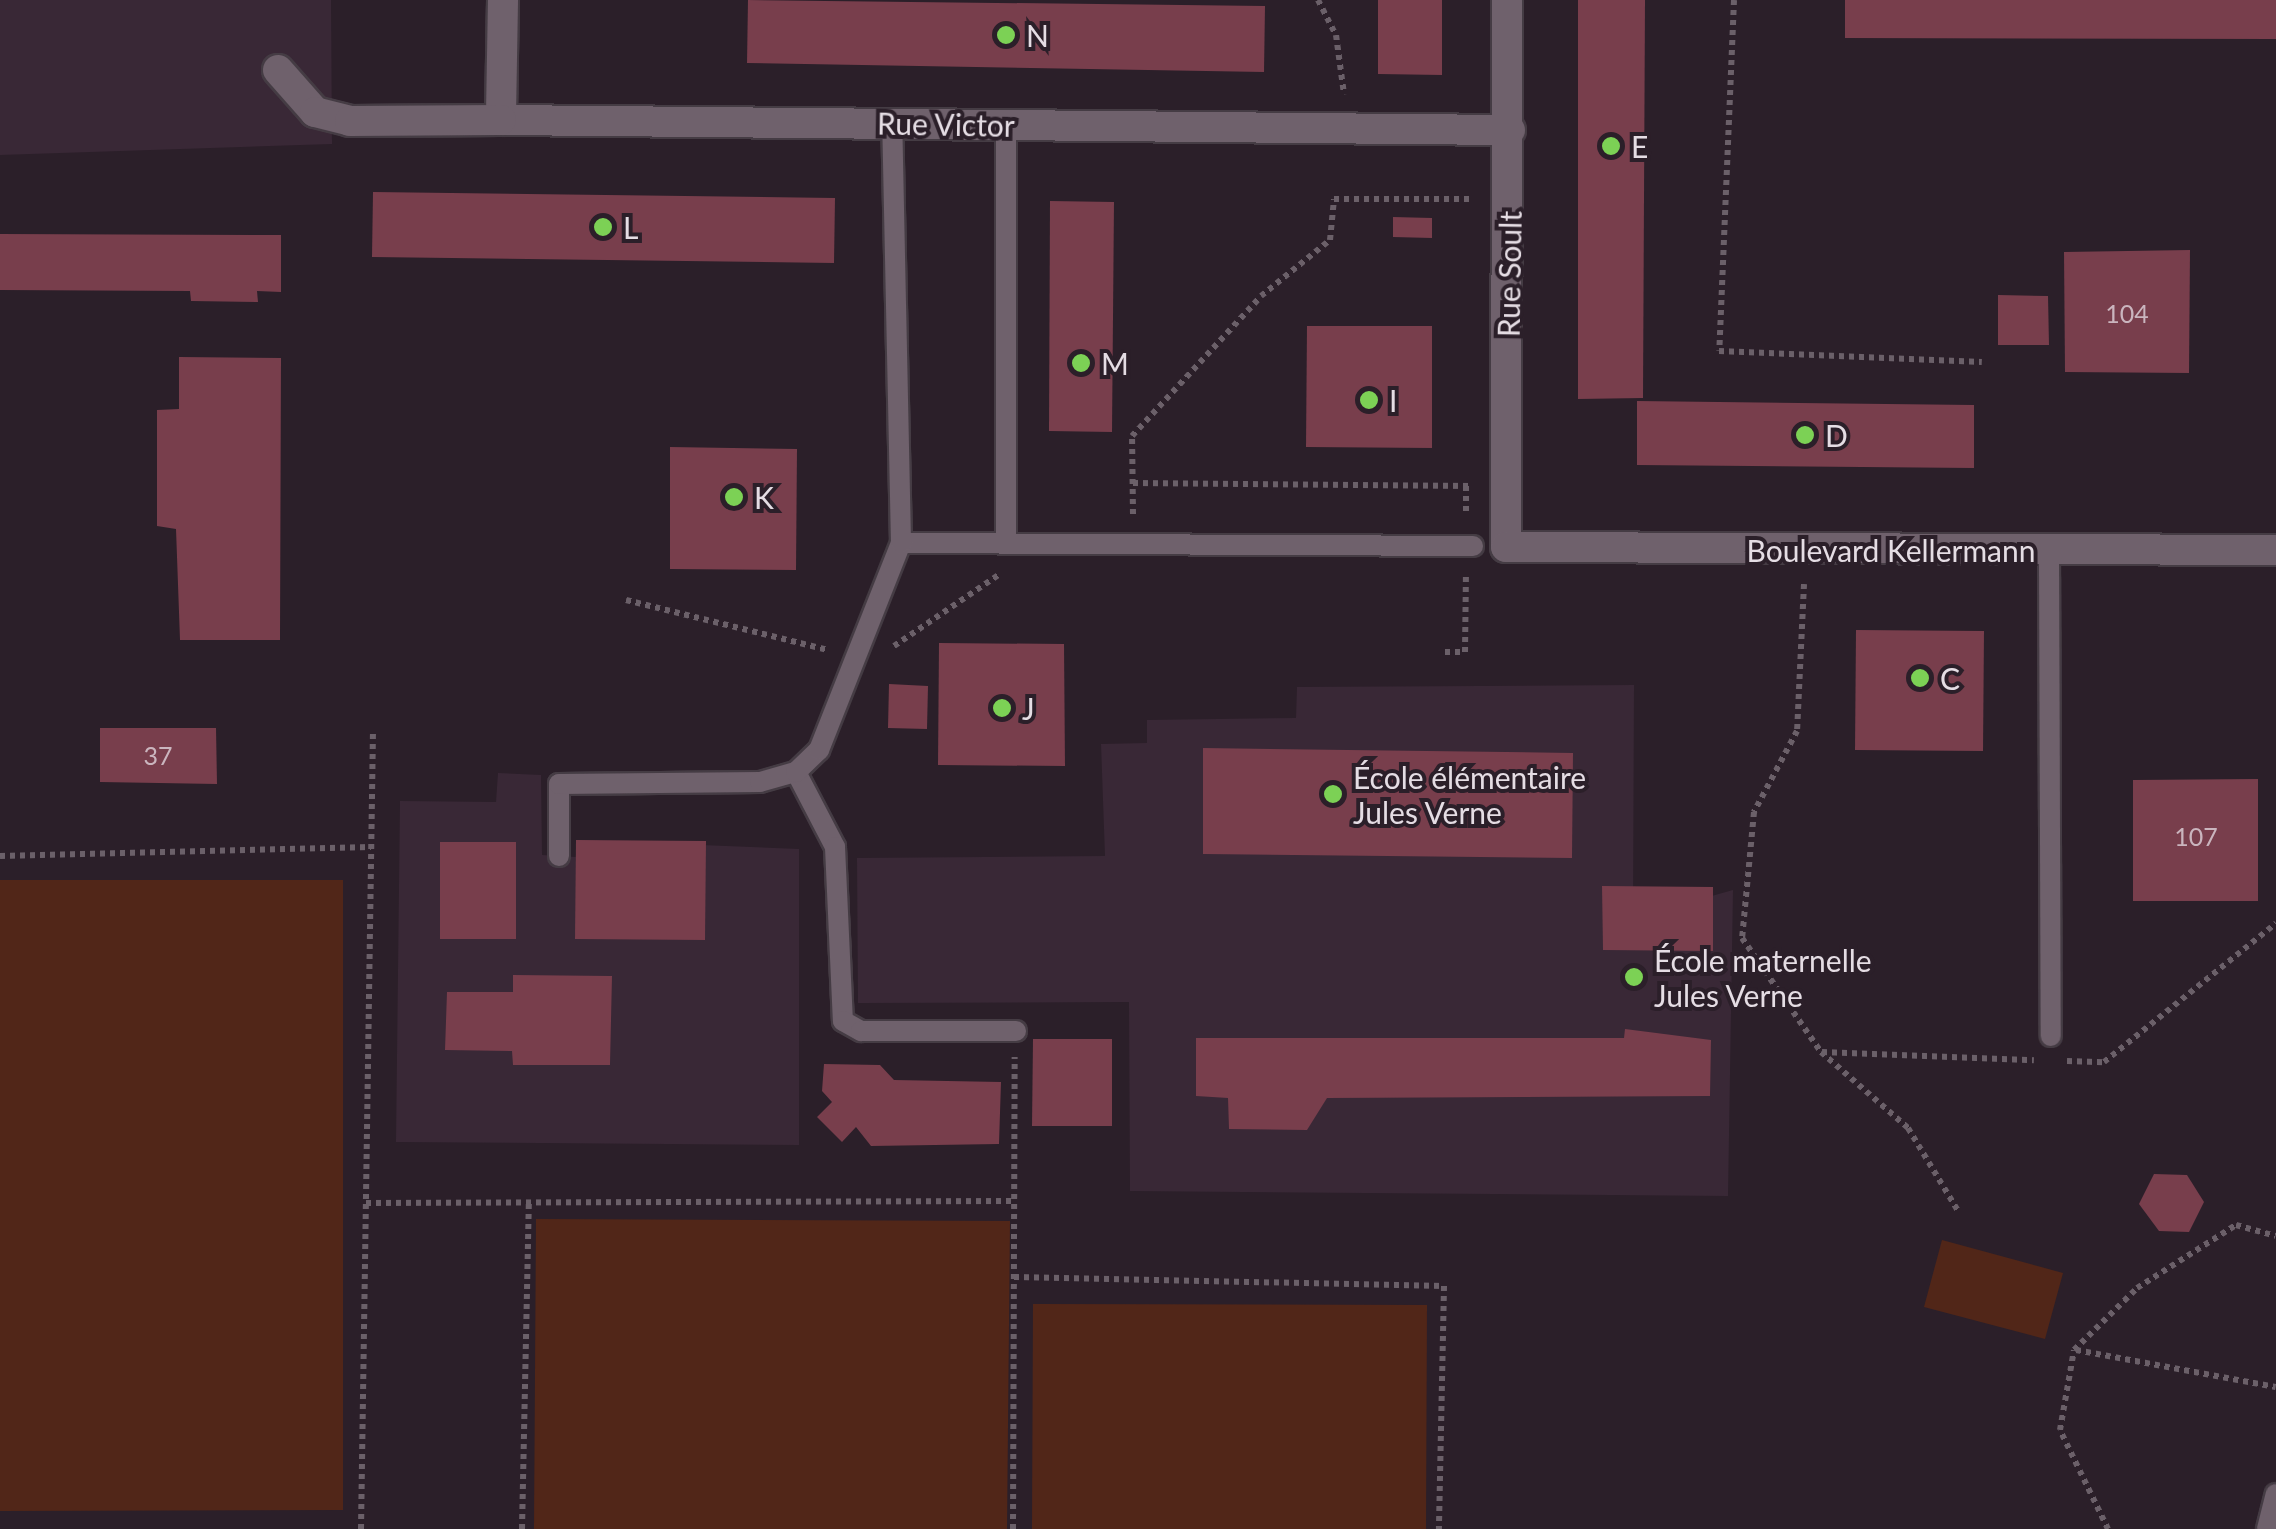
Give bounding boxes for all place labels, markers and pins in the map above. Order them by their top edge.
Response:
place label: N [1026,17,1049,53]
marker: N [995,24,1017,46]
place label: E [1631,128,1648,164]
marker: E [1600,135,1622,157]
place label: L [623,209,638,245]
marker: L [592,216,614,238]
place label: M [1101,345,1129,381]
marker: M [1070,352,1092,374]
place label: I [1389,382,1397,418]
marker: I [1358,389,1380,411]
place label: D [1825,417,1848,453]
marker: D [1794,424,1816,446]
place label: K [754,479,774,515]
marker: K [723,486,745,508]
place label: C [1940,660,1960,696]
marker: C [1909,667,1931,689]
place label: J [1022,690,1035,726]
marker: J [991,697,1013,719]
place label: École élémentaire Jules Verne [1353,759,1586,830]
marker: École élémentaire Jules Verne [1322,783,1344,805]
place label: École maternelle Jules Verne [1654,942,1872,1012]
marker: École maternelle Jules Verne [1623,966,1645,988]

